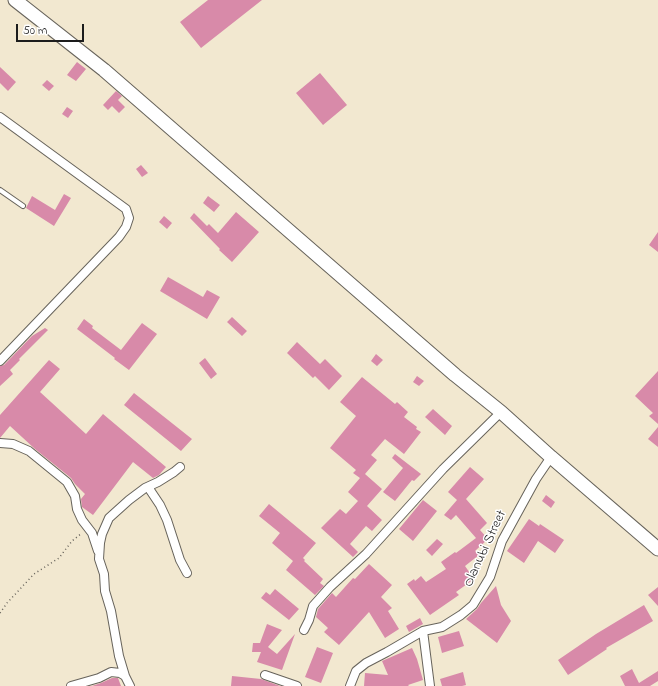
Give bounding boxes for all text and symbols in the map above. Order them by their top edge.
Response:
scale bar [18,16,86,42]
text: 50 m [23,22,47,40]
street label: Olanubi Street [461,508,511,590]

